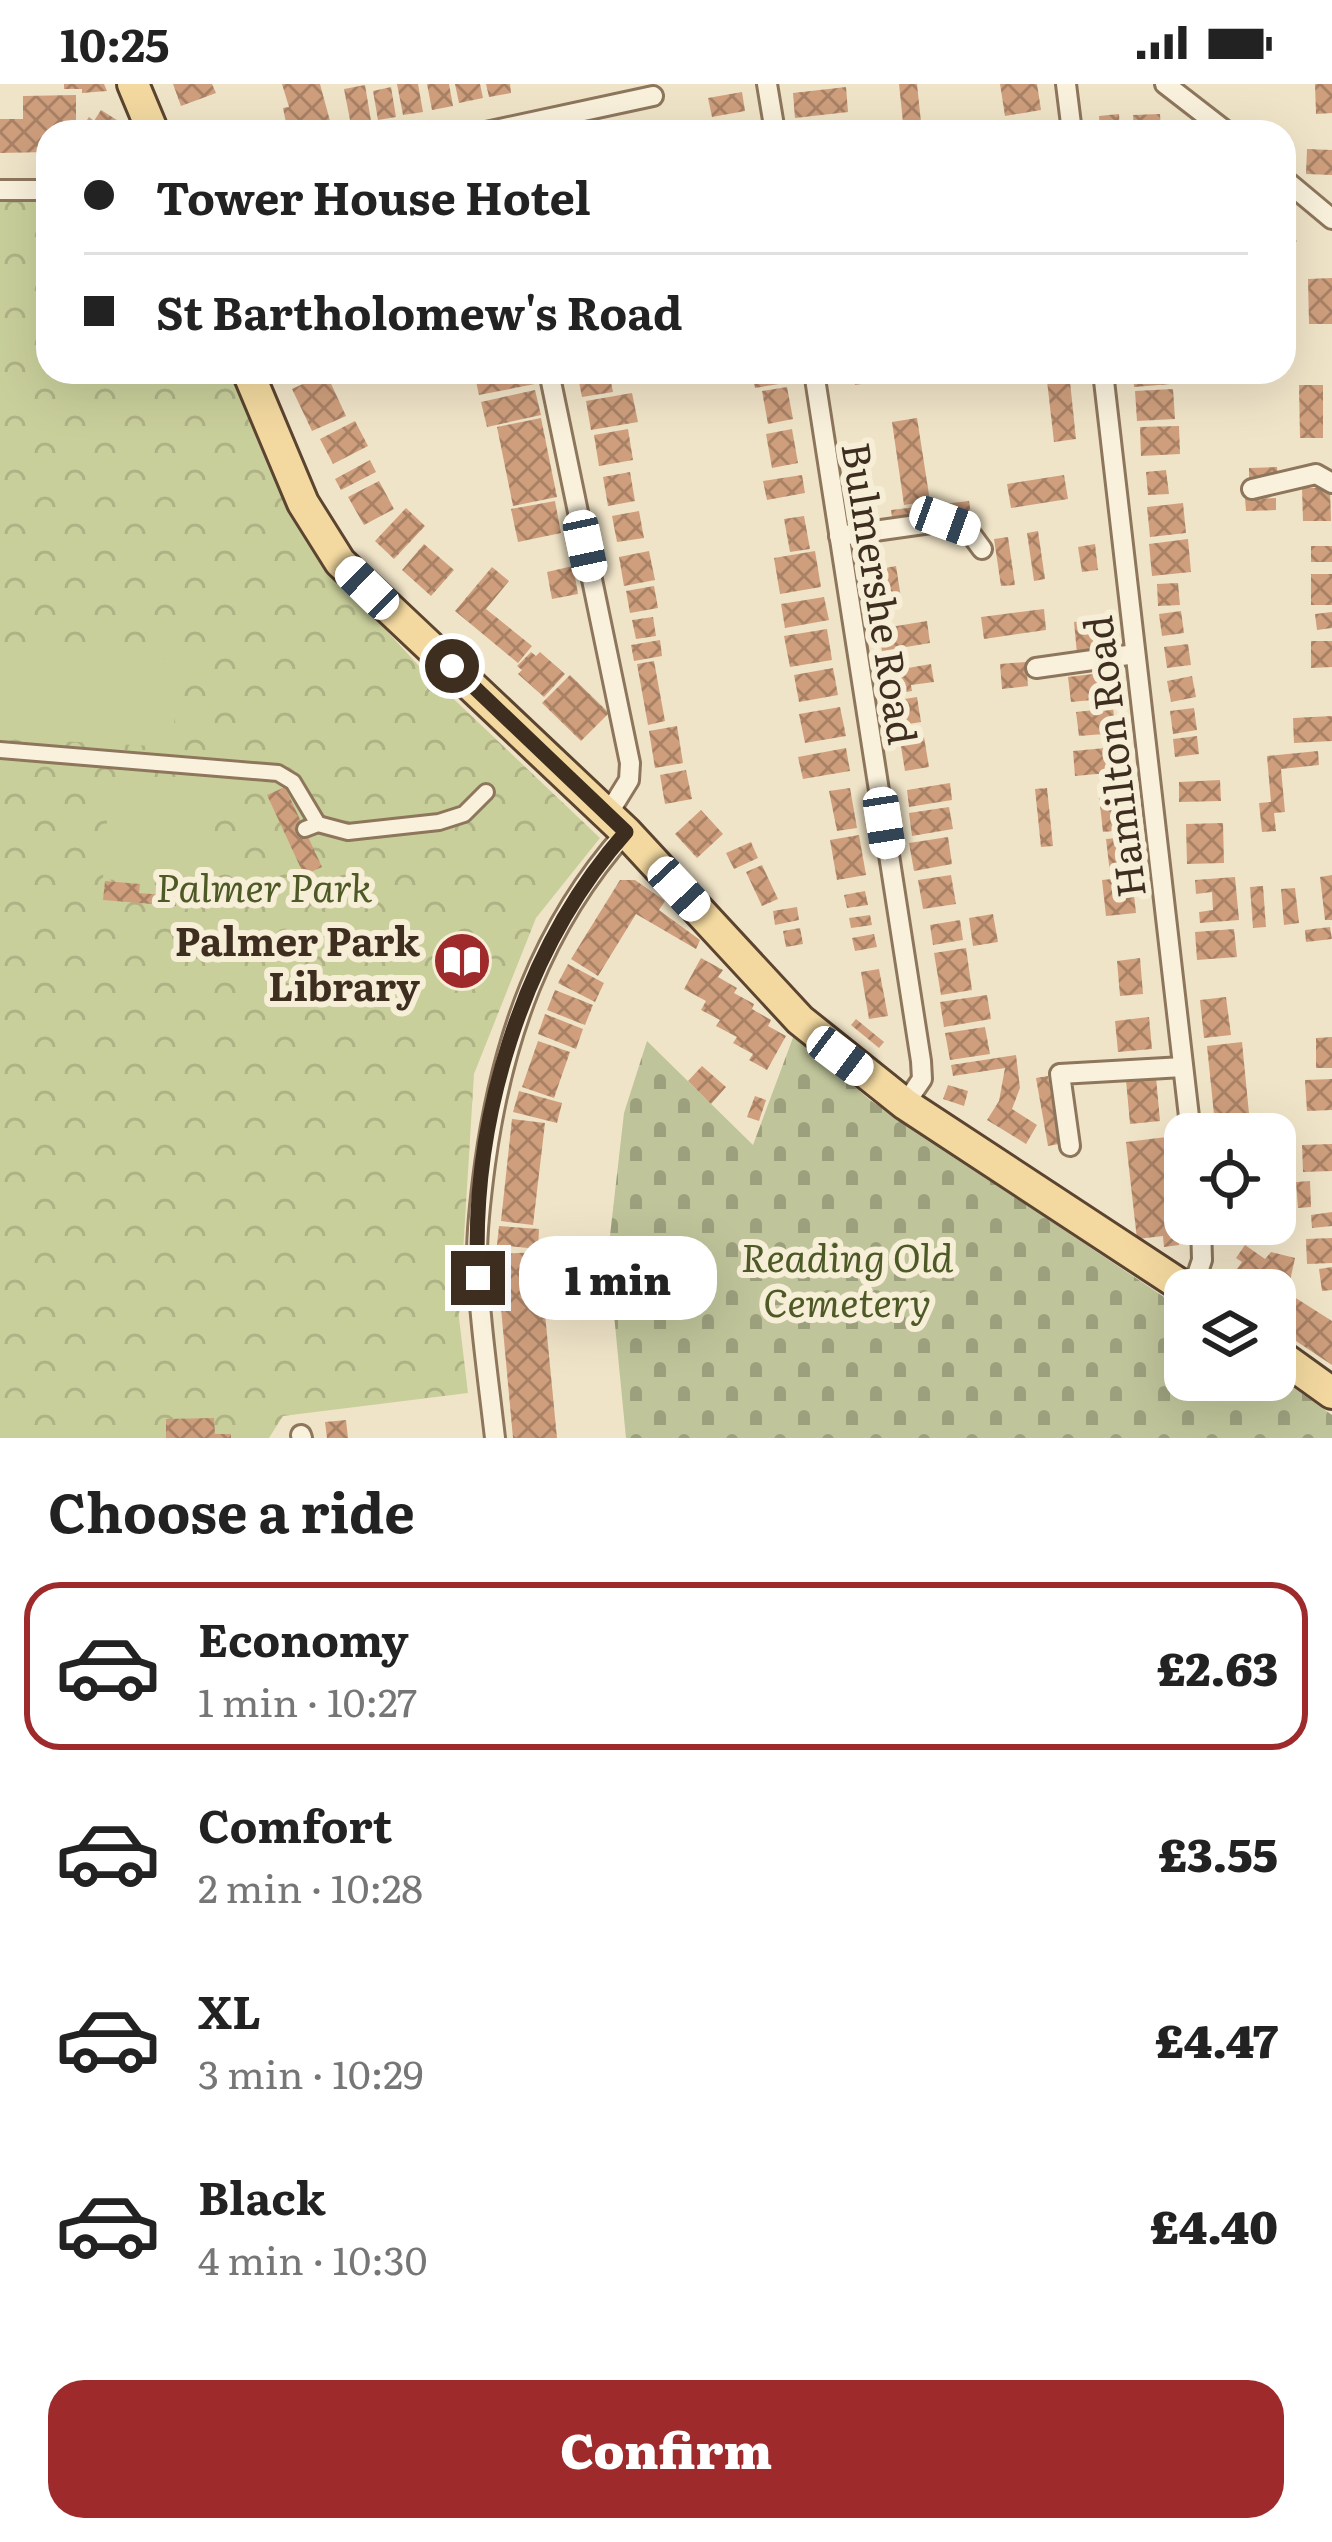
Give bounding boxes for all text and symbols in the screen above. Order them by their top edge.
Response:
text: 10:25 [60,9,169,76]
text: Tower House Hotel [156,162,591,229]
text: St Bartholomew's Road [156,277,683,344]
street label: Bulmershe Road [829,438,935,748]
car [905,492,985,550]
car [560,507,610,585]
car [329,550,405,626]
street label: Hamilton Road [1066,613,1158,901]
route start [425,639,479,693]
car [861,785,907,861]
car [641,850,717,928]
park label: Palmer Park [156,856,373,914]
place label: Palmer Park Library [175,910,421,1013]
library icon: Palmer Park Library [431,930,493,992]
car [800,1020,880,1092]
map controls [1164,1113,1296,1401]
button: locate [1164,1113,1296,1245]
park label: Reading Old Cemetery [741,1226,954,1329]
callout: 1 min [520,1236,718,1320]
text: 1 min [565,1249,671,1307]
route end [451,1251,505,1305]
button: layers [1164,1269,1296,1401]
text: Choose a ride [48,1469,415,1550]
text: Economy [198,1604,409,1671]
icon: car [54,1612,162,1720]
text: £2.63 [1157,1633,1278,1700]
text: 1 min · 10:27 [198,1671,417,1729]
text: Comfort [198,1790,392,1857]
icon: car [54,1798,162,1906]
text: £3.55 [1158,1819,1278,1886]
text: 2 min · 10:28 [198,1857,423,1915]
text: XL [198,1976,261,2043]
icon: car [54,1984,162,2092]
text: £4.47 [1155,2005,1278,2072]
text: 3 min · 10:29 [198,2043,423,2101]
text: Black [198,2162,326,2229]
icon: car [54,2170,162,2278]
text: £4.40 [1150,2191,1278,2258]
text: 4 min · 10:30 [198,2229,427,2287]
button: Confirm [48,2380,1284,2518]

